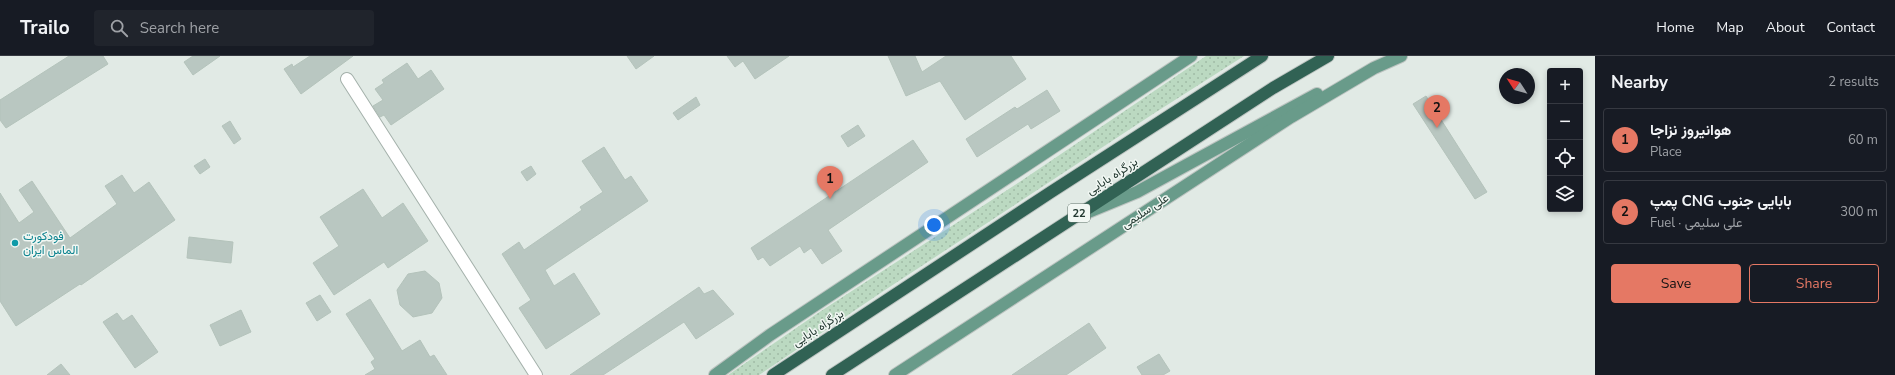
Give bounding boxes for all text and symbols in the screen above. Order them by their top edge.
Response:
search box [94,10,374,46]
text: Trailo [20,15,70,41]
icon: search [108,17,130,39]
text: Search here [140,18,219,38]
text: Home [1656,18,1694,37]
text: Map [1716,18,1744,37]
text: About [1766,18,1805,37]
text: Contact [1827,18,1875,37]
north arrow [1499,68,1535,104]
map controls [1547,68,1583,212]
button: + [1547,68,1583,104]
text: Nearby [1611,71,1668,94]
text: 2 results [1828,73,1879,91]
pin: 2 [1424,95,1450,128]
button: − [1547,104,1583,140]
text: هوانیروز نزاجا [1650,120,1731,140]
text: 1 [1621,131,1629,149]
text: 60 m [1848,131,1878,149]
button: locate [1547,140,1583,176]
text: Place [1650,143,1682,161]
street label: بزرگراه بابایی [1083,153,1141,199]
pin: 1 [817,166,843,199]
button: layers [1547,176,1583,212]
street label: علی سلیمی [1118,190,1172,232]
text: پمپ CNG بابایی جنوب [1650,191,1792,211]
text: 2 [1621,203,1629,221]
text: 300 m [1840,203,1878,221]
road number: 22 [1068,204,1090,222]
text: Fuel · علی سلیمی [1650,214,1743,232]
your location [924,215,944,235]
place label: فودکورت الماس ایران [23,228,78,258]
marker: فودکورت الماس ایران [10,238,20,248]
button: Save [1611,264,1741,303]
button: Share [1749,264,1879,303]
street label: بزرگراه بابایی [789,305,847,351]

